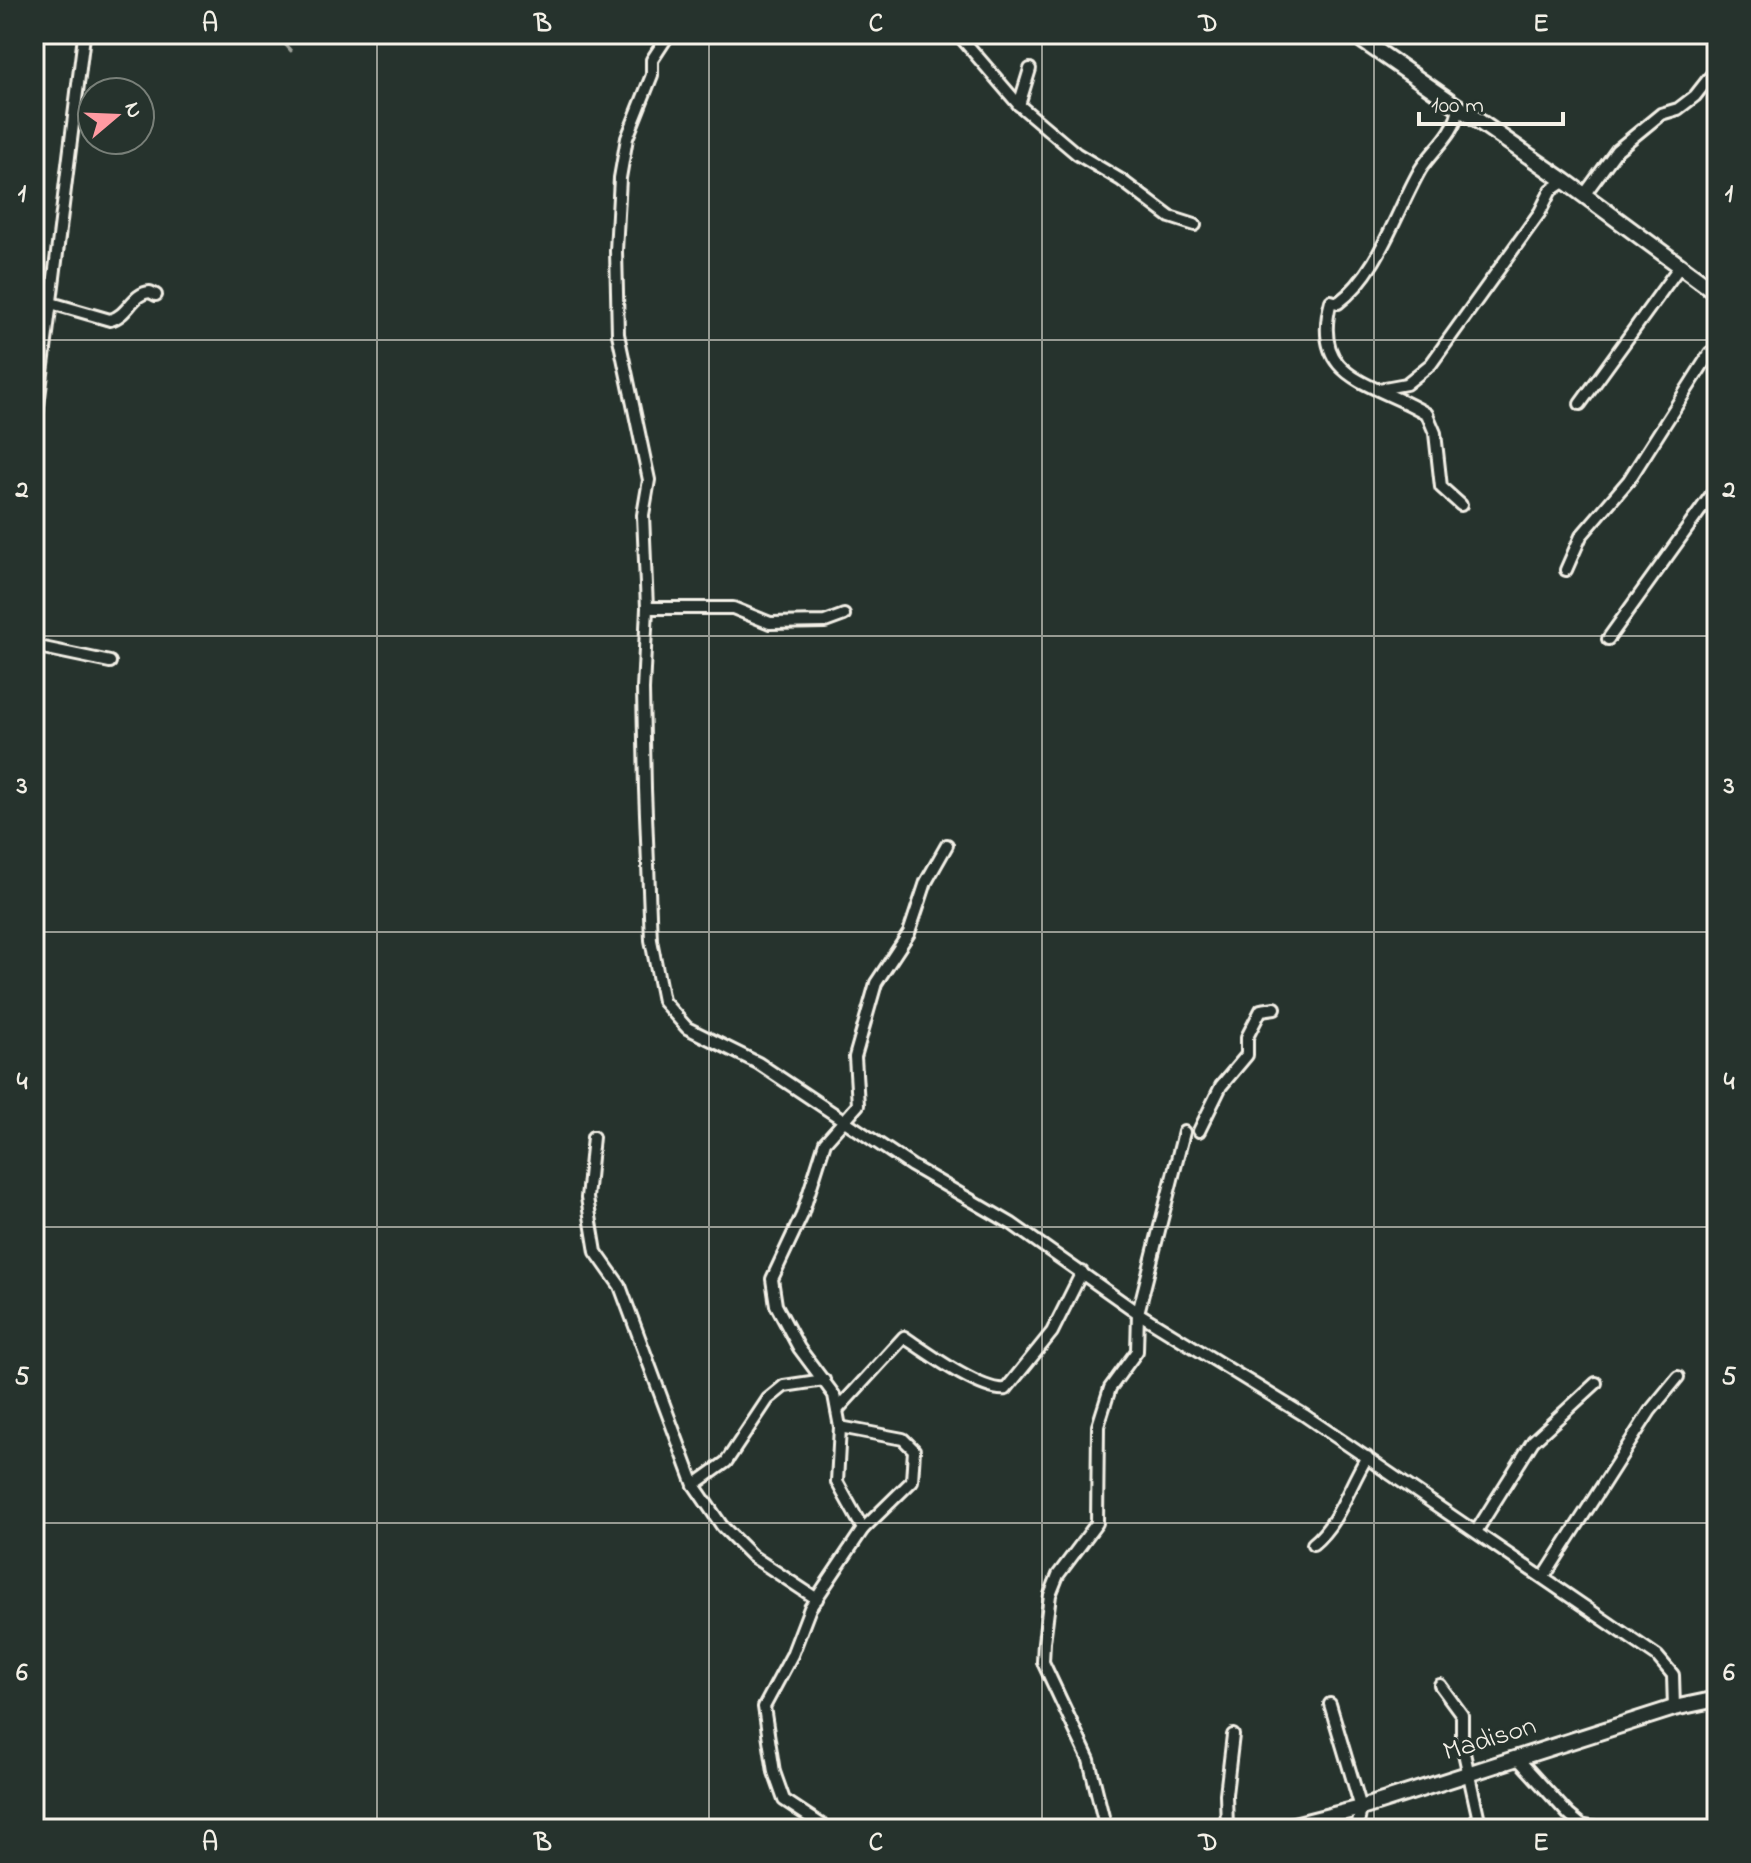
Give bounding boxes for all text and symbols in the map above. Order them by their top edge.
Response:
text: A [202,6,218,44]
text: B [533,6,552,44]
text: C [869,6,883,44]
text: D [1197,6,1218,44]
text: E [1533,6,1549,44]
north arrow [76,76,156,156]
scale bar [1419,76,1563,126]
text: 100 m [1431,89,1484,124]
text: N [115,98,150,123]
text: 1 [18,176,27,214]
text: 1 [1725,176,1734,214]
text: 2 [15,472,29,510]
text: 2 [1722,472,1736,510]
text: 3 [16,768,28,806]
text: 3 [1723,768,1735,806]
text: 4 [17,1064,28,1102]
text: 4 [1724,1064,1735,1102]
text: 5 [15,1359,30,1397]
text: 5 [1722,1359,1737,1397]
text: 6 [16,1655,28,1693]
text: 6 [1723,1655,1735,1693]
street label: Madison [1438,1706,1542,1774]
text: A [202,1825,218,1863]
text: B [533,1825,552,1863]
text: C [869,1825,883,1863]
text: D [1197,1825,1218,1863]
text: E [1533,1825,1549,1863]

